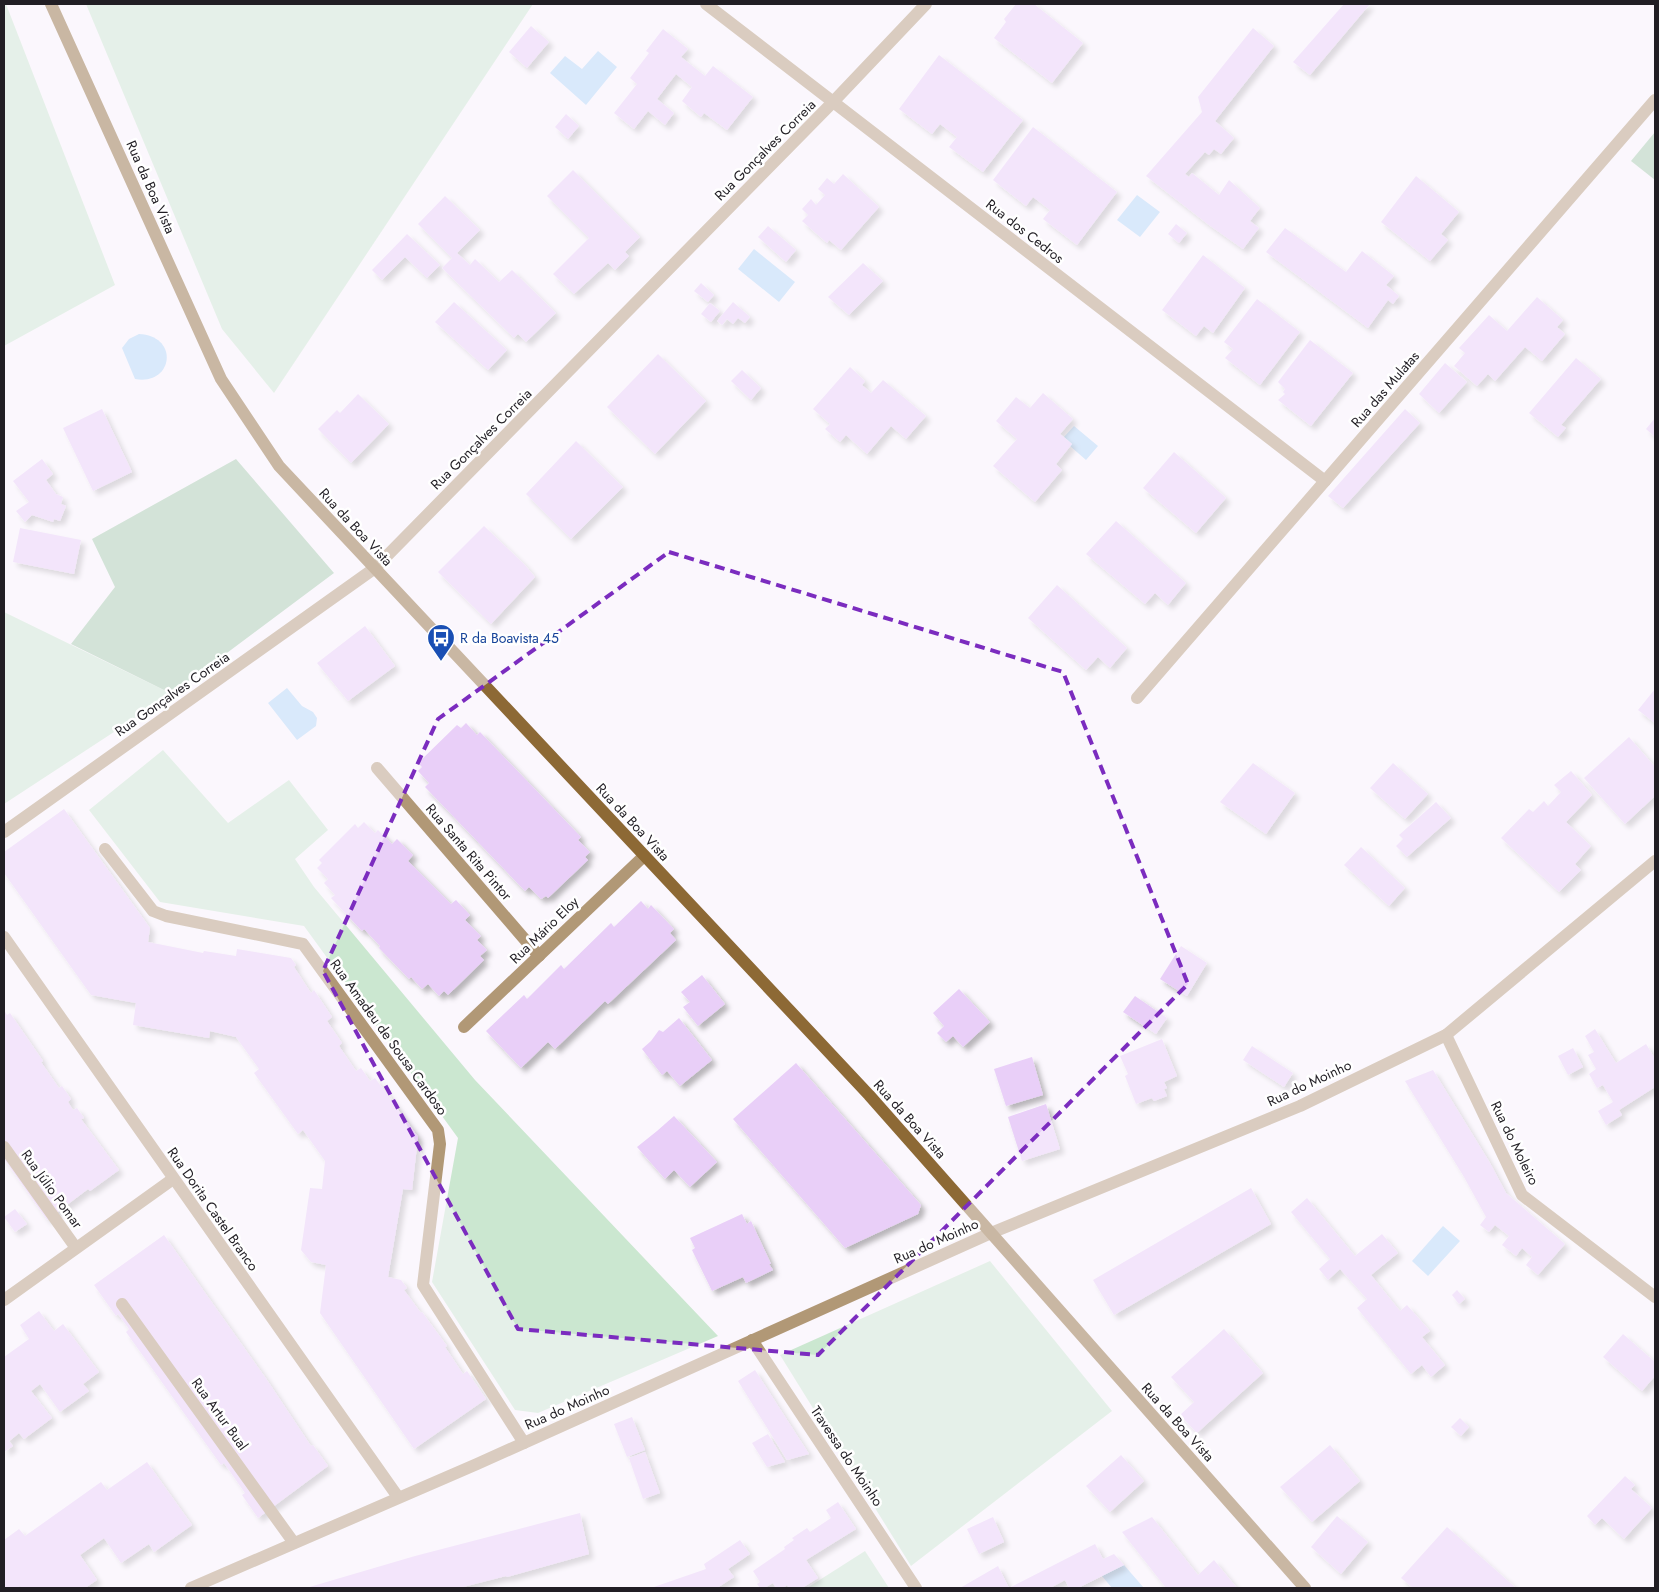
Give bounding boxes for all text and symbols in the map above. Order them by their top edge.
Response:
street label: Rua Gonçalves Correia [710,95,820,205]
street label: Rua da Boa Vista [122,137,180,237]
street label: Rua dos Cedros [982,194,1069,268]
street label: Rua das Mulatas [1346,346,1424,431]
street label: Rua Gonçalves Correia [426,384,536,494]
street label: Rua da Boa Vista [315,484,397,570]
bus stop icon: R da Boavista 45 [426,623,456,662]
place label: R da Boavista 45 [460,628,559,648]
street label: Rua Gonçalves Correia [111,647,233,741]
street label: Rua da Boa Vista [592,779,674,865]
street label: Rua Santa Rita Pintor [421,799,517,905]
street label: Rua Mário Eloy [505,891,584,968]
street label: Rua Amadeu de Sousa Cardoso [326,955,453,1119]
street label: Rua do Moinho [1264,1055,1355,1111]
street label: Rua da Boa Vista [869,1075,951,1163]
street label: Rua do Moleiro [1486,1098,1544,1189]
street label: Rua Dorita Castel Branco [163,1143,264,1275]
street label: Rua Júlio Pomar [17,1146,88,1233]
street label: Rua do Moinho [890,1213,982,1269]
street label: Rua Artur Bual [187,1374,253,1454]
street label: Rua da Boa Vista [1137,1378,1219,1466]
street label: Rua do Moinho [521,1379,613,1435]
street label: Travessa do Moinho [806,1402,888,1510]

